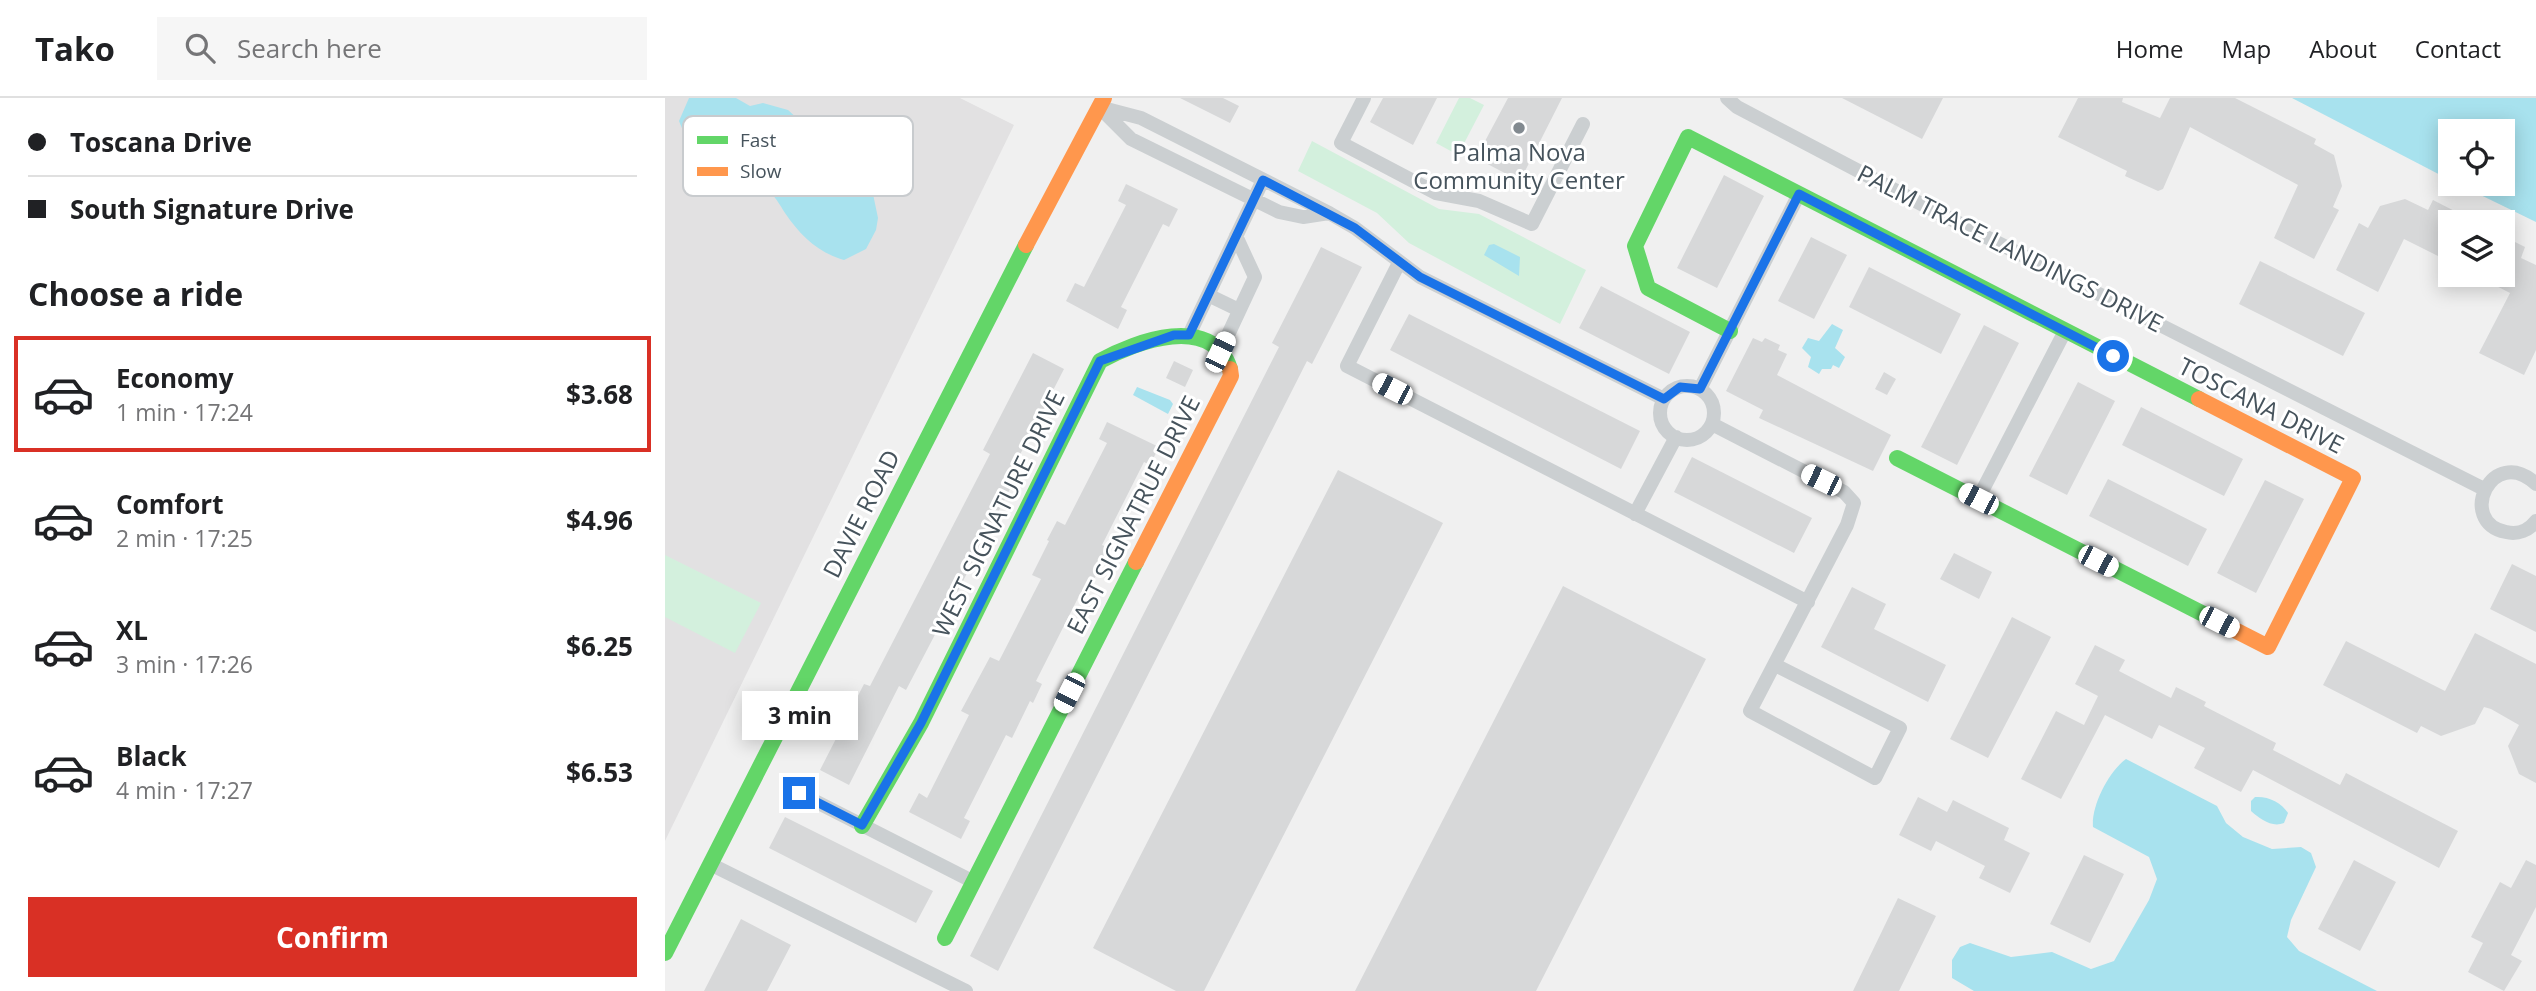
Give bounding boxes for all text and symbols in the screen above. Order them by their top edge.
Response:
search box [157,17,647,80]
text: Tako [35,26,115,71]
icon: search [181,29,219,67]
text: Search here [237,30,382,66]
text: Home [2116,32,2184,65]
text: Map [2222,32,2271,65]
text: About [2309,32,2377,65]
text: Contact [2415,32,2501,65]
legend [683,116,913,196]
map controls [2438,119,2515,287]
button: locate [2438,119,2515,196]
marker: Palma Nova Community Center [1511,120,1527,136]
text: Toscana Drive [70,124,252,160]
text: Fast [740,127,776,153]
place label: Palma Nova Community Center [1413,135,1625,196]
street label: PALM TRACE LANDINGS DRIVE [1852,156,2169,339]
text: Slow [740,158,782,184]
text: South Signature Drive [70,191,354,227]
button: layers [2438,210,2515,287]
text: Choose a ride [28,272,243,315]
car [1202,329,1239,375]
route start [2097,340,2129,372]
street label: TOSCANA DRIVE [2173,349,2350,461]
text: Economy [116,360,234,396]
icon: car [32,363,95,426]
car [1369,370,1416,408]
text: $3.68 [566,376,633,412]
street label: WEST SIGNATURE DRIVE [924,385,1072,642]
street label: EAST SIGNATRUE DRIVE [1058,390,1207,639]
text: 1 min · 17:24 [116,396,253,428]
street label: DAVIE ROAD [814,444,907,583]
car [1798,461,1845,499]
car [1955,480,2002,518]
text: Comfort [116,486,223,522]
icon: car [32,489,95,552]
text: $4.96 [566,502,633,538]
text: 2 min · 17:25 [116,522,253,554]
car [2075,542,2122,580]
car [2196,603,2243,641]
text: XL [116,612,148,648]
icon: car [32,615,95,678]
text: $6.25 [566,628,633,664]
text: 3 min · 17:26 [116,648,253,680]
car [1051,670,1088,716]
callout: 3 min [741,692,857,740]
text: 3 min [768,699,832,731]
text: Black [116,738,187,774]
icon: car [32,741,95,804]
text: $6.53 [566,754,633,790]
text: 4 min · 17:27 [116,774,253,806]
route end [783,777,815,809]
button: Confirm [28,897,637,977]

